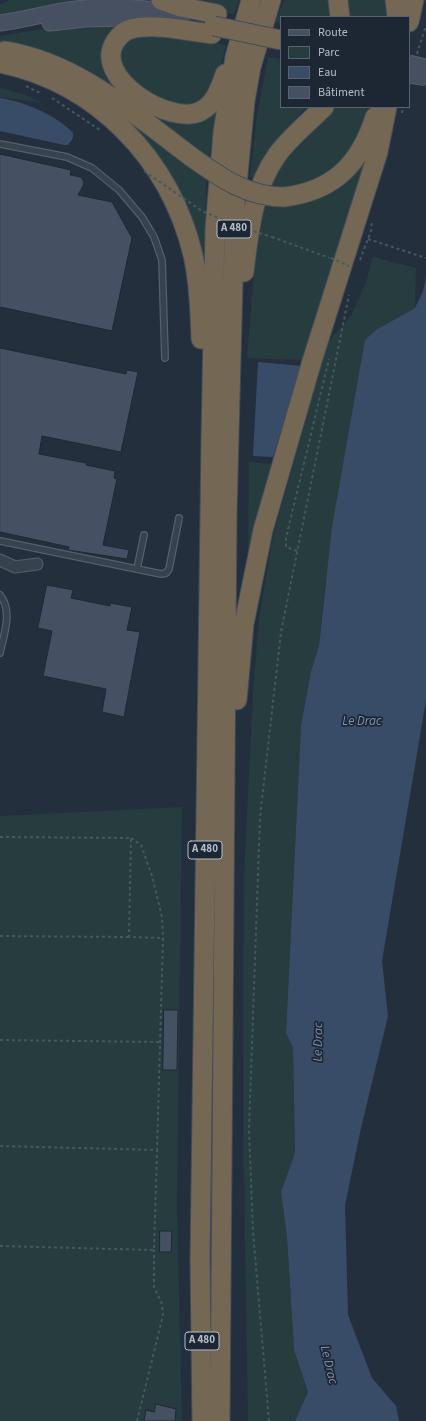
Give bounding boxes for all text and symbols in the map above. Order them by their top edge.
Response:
legend [280,16,410,108]
text: Route [318,24,348,41]
text: Parc [318,44,340,61]
text: Eau [318,64,337,81]
text: Bâtiment [318,84,364,101]
road number: A 480 [217,220,251,238]
water label: Le Drac [342,714,382,730]
road number: A 480 [188,841,222,859]
water label: Le Drac [311,1022,327,1062]
road number: A 480 [185,1332,219,1350]
water label: Le Drac [316,1344,340,1386]

